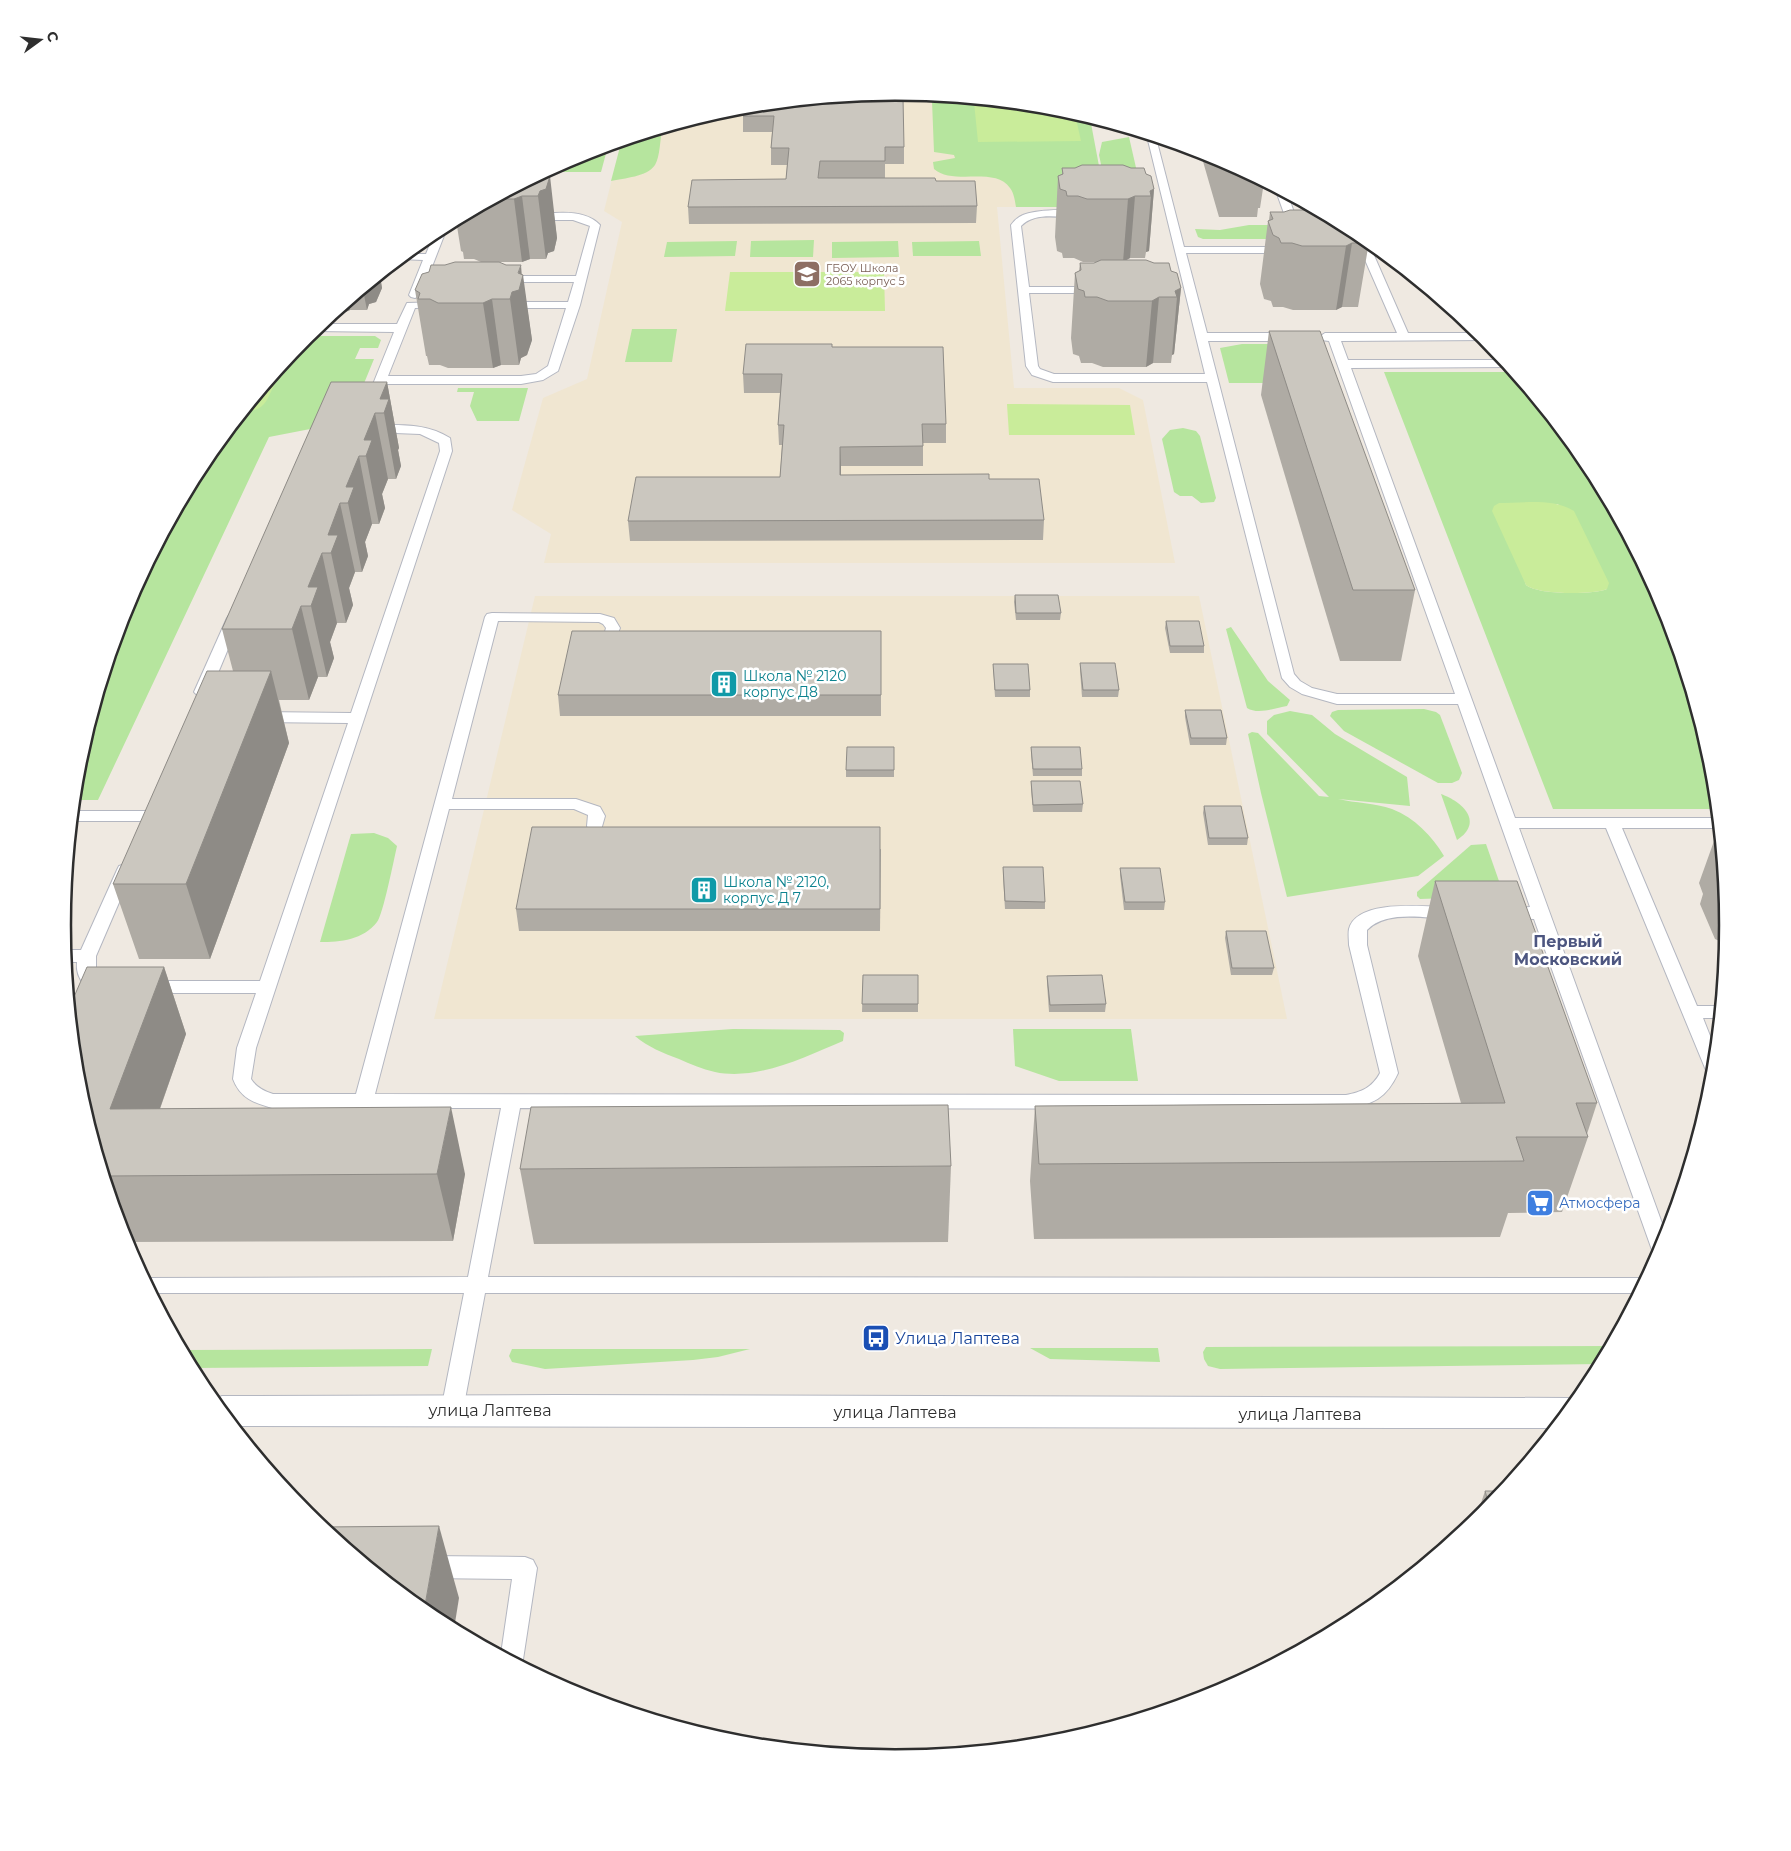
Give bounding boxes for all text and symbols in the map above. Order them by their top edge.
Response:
north arrow [15,15,65,65]
text: С [43,29,63,44]
school or university icon: ГБОУ Школа 2065 корпус 5 [792,259,822,289]
place label: ГБОУ Школа 2065 корпус 5 [826,261,905,288]
place label: Школа № 2120 корпус Д8 [743,667,846,701]
building icon: Школа № 2120 корпус Д8 [709,669,739,699]
place label: Школа № 2120, корпус Д 7 [723,873,829,907]
building icon: Школа № 2120, корпус Д 7 [689,875,719,905]
district label: Первый Московский [1514,932,1622,969]
supermarket icon: Атмосфера [1525,1188,1555,1218]
place label: Атмосфера [1559,1194,1641,1212]
bus stop icon: Улица Лаптева [861,1323,891,1353]
place label: Улица Лаптева [895,1329,1020,1348]
street label: улица Лаптева [428,1401,551,1420]
street label: улица Лаптева [833,1403,956,1422]
street label: улица Лаптева [1238,1405,1361,1424]

